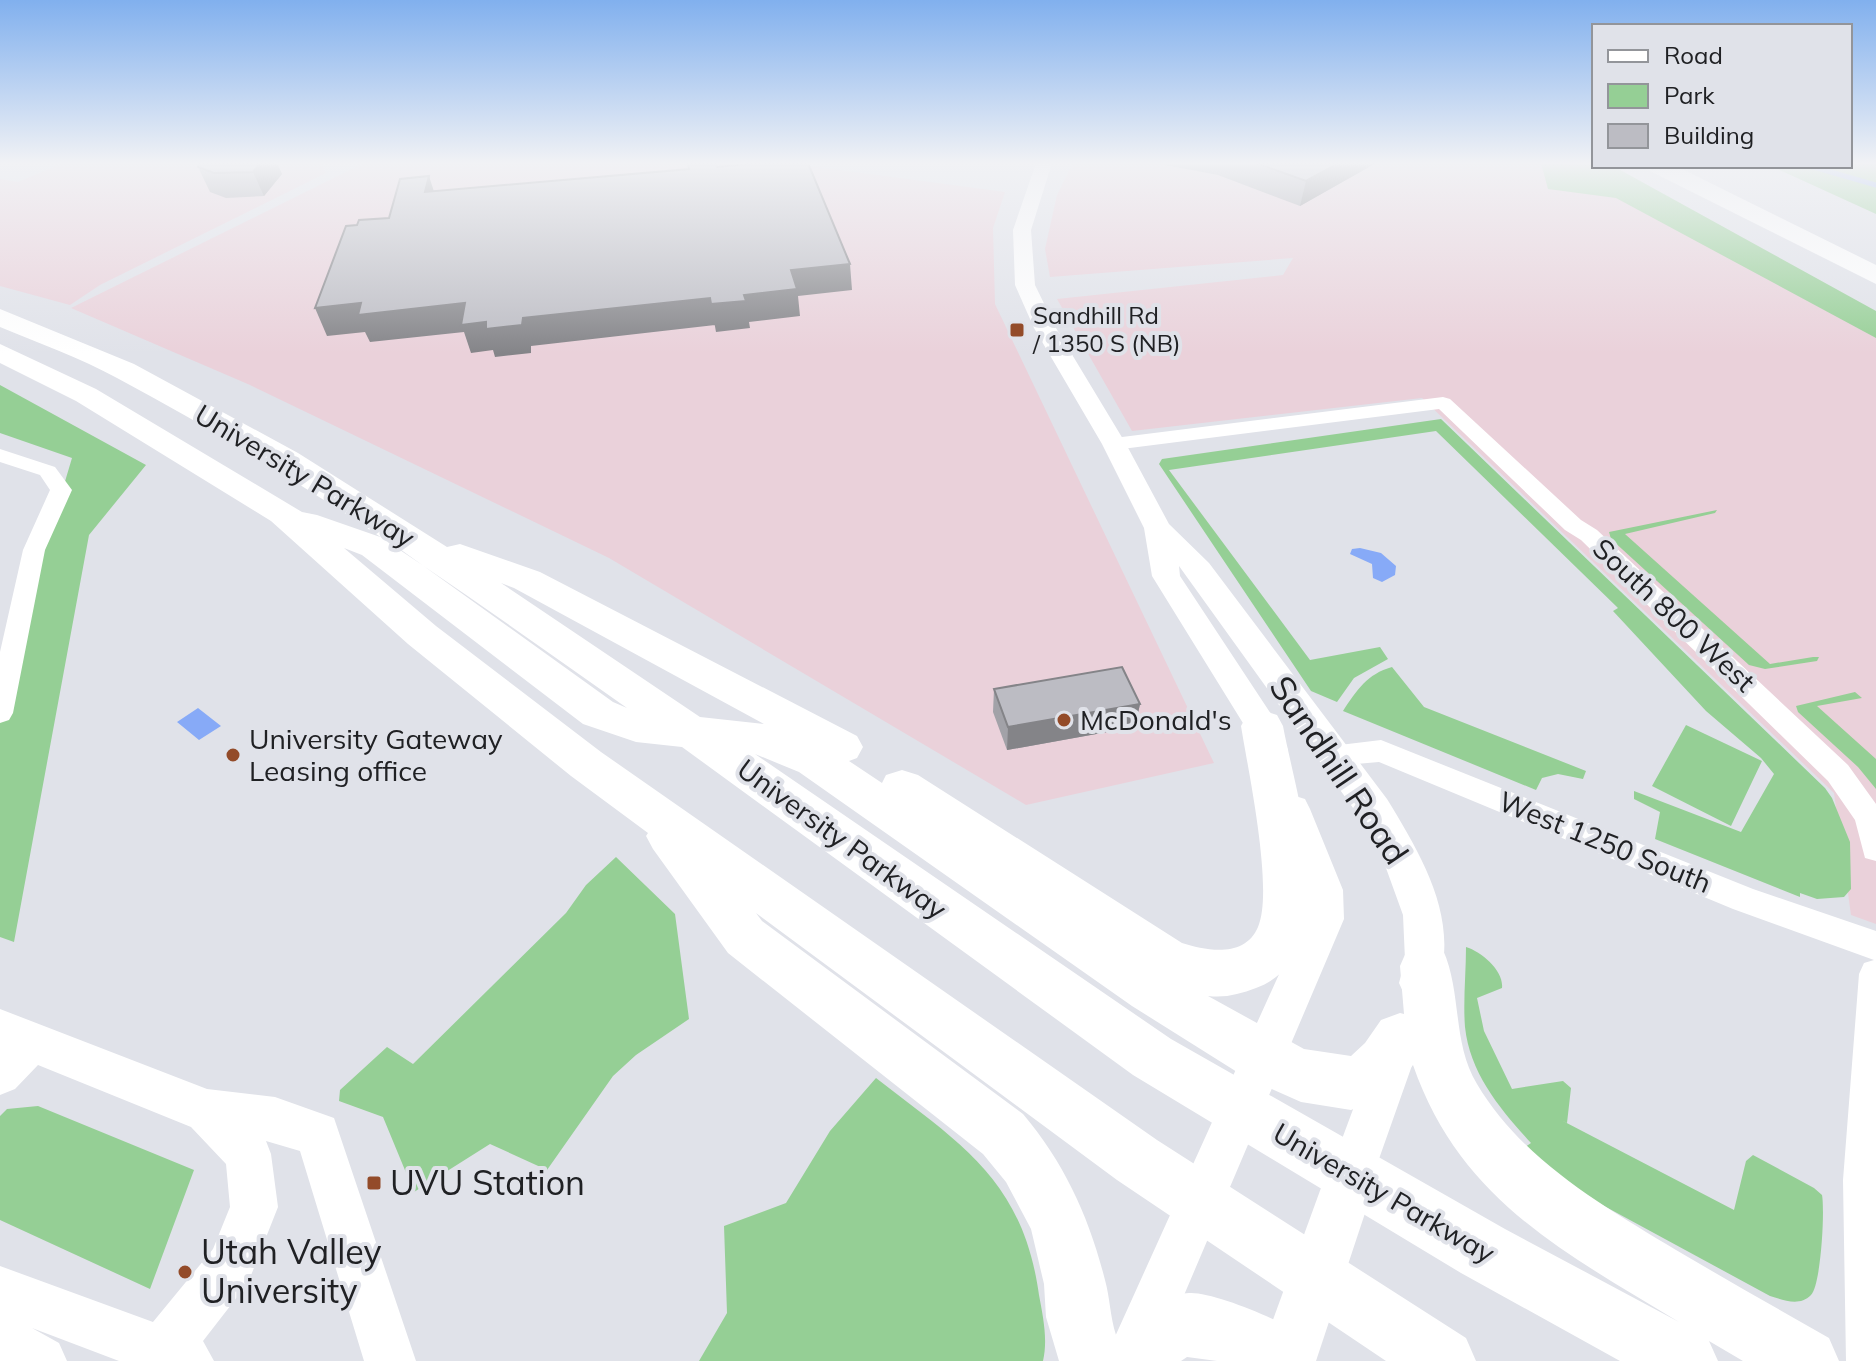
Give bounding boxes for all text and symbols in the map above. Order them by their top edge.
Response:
legend [1592,24,1852,168]
text: Road [1664,40,1723,70]
text: Park [1664,80,1715,110]
text: Building [1664,120,1754,150]
place label: Sandhill Rd / 1350 S (NB) [1032,300,1181,358]
marker: Sandhill Rd / 1350 S (NB) [1008,321,1026,339]
street label: University Parkway [189,396,422,555]
street label: South 800 West [1586,531,1763,699]
street label: Sandhill Road [1261,667,1418,872]
place label: McDonald's [1080,702,1232,737]
marker: McDonald's [1055,711,1073,729]
place label: University Gateway Leasing office [249,721,503,788]
marker: University Gateway Leasing office [224,746,242,764]
street label: University Parkway [731,751,954,926]
street label: West 1250 South [1494,783,1716,900]
street label: University Parkway [1267,1115,1501,1270]
place label: UVU Station [390,1161,585,1204]
marker: UVU Station [365,1174,383,1192]
place label: Utah Valley University [201,1230,382,1312]
marker: Utah Valley University [176,1263,194,1281]

